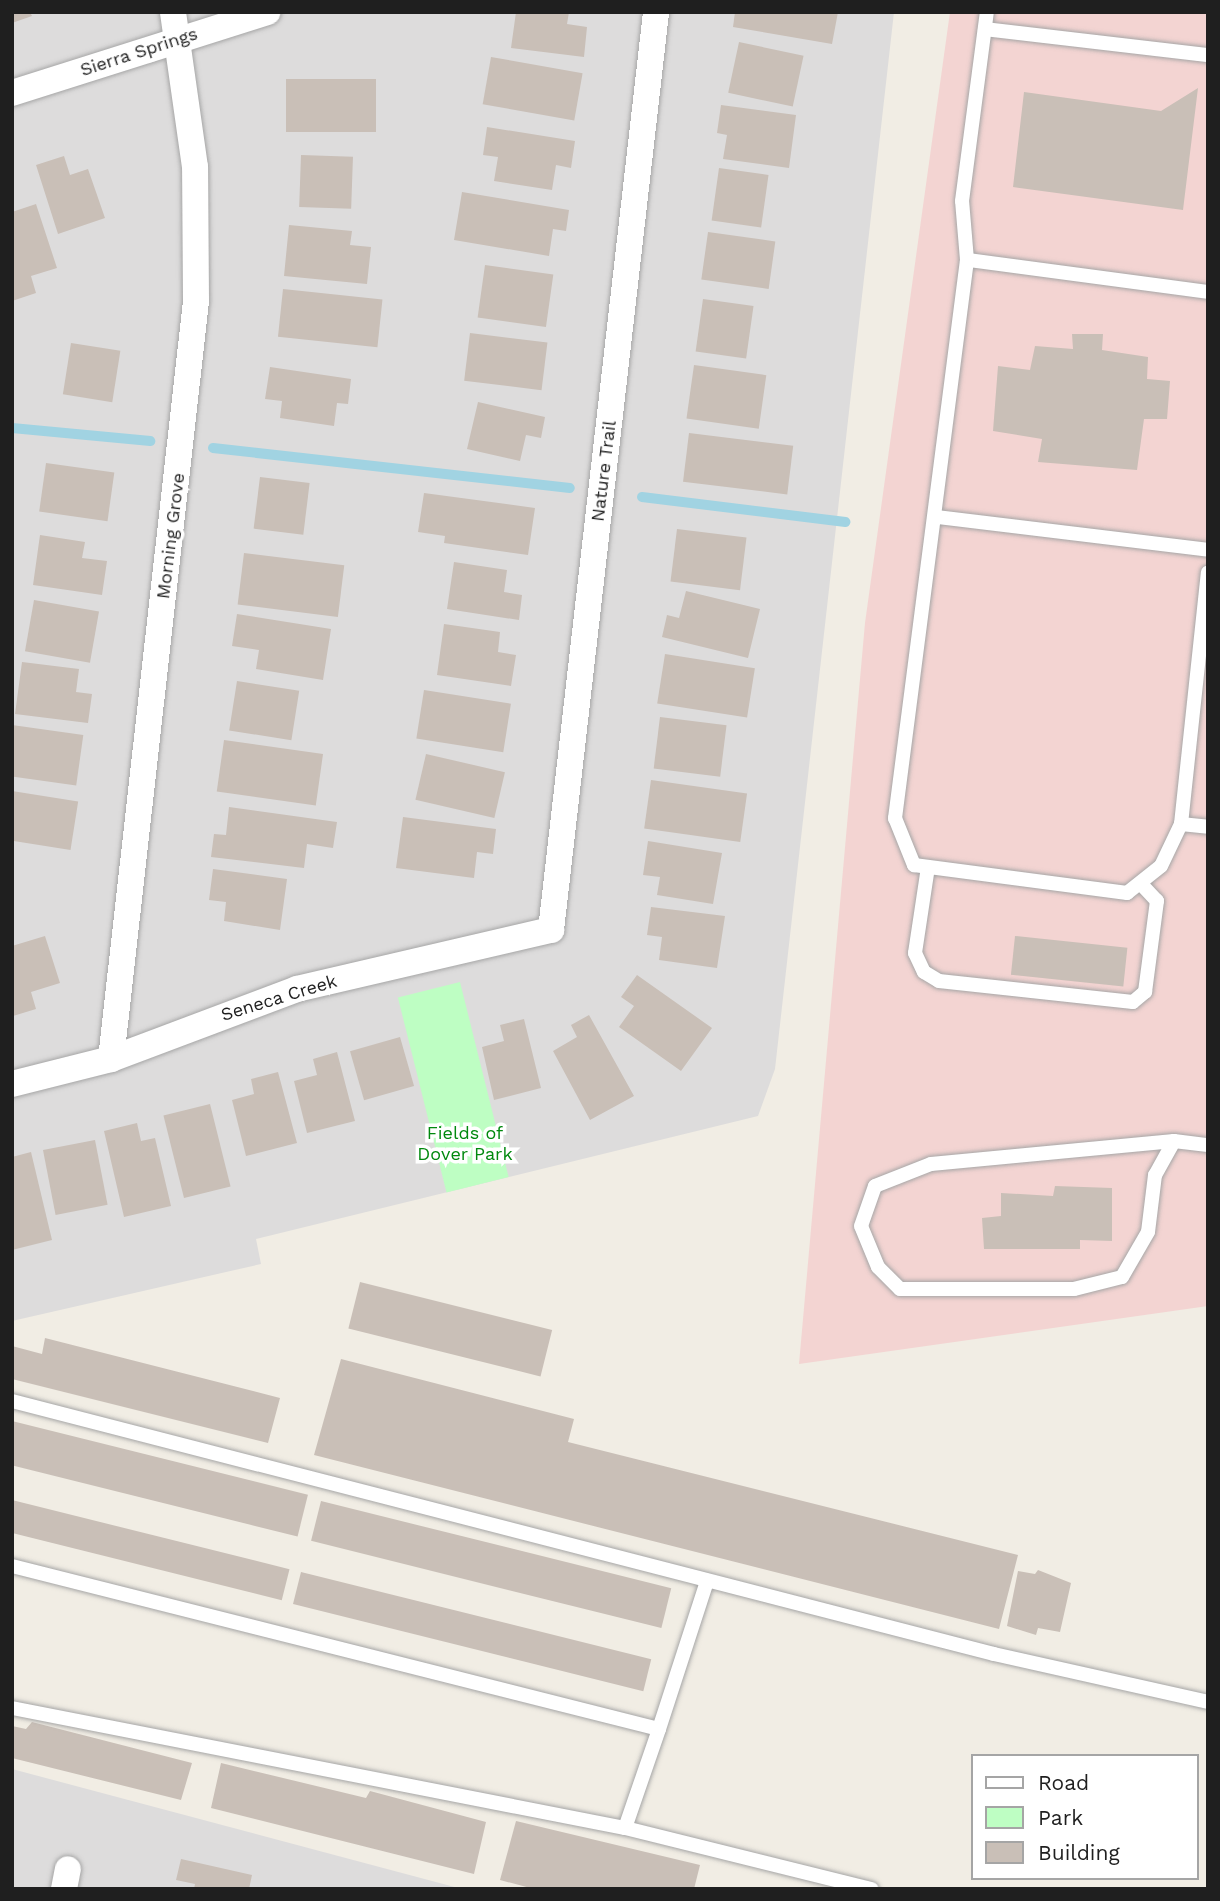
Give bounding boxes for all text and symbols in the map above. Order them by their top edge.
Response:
street label: Sierra Springs [77,23,201,81]
street label: Nature Trail [587,419,621,523]
street label: Morning Grove [153,472,189,600]
street label: Seneca Creek [218,970,340,1026]
park label: Fields of Dover Park [417,1123,513,1166]
legend [972,1754,1199,1880]
text: Road [1038,1770,1089,1795]
text: Park [1038,1805,1083,1830]
text: Building [1038,1840,1120,1865]

